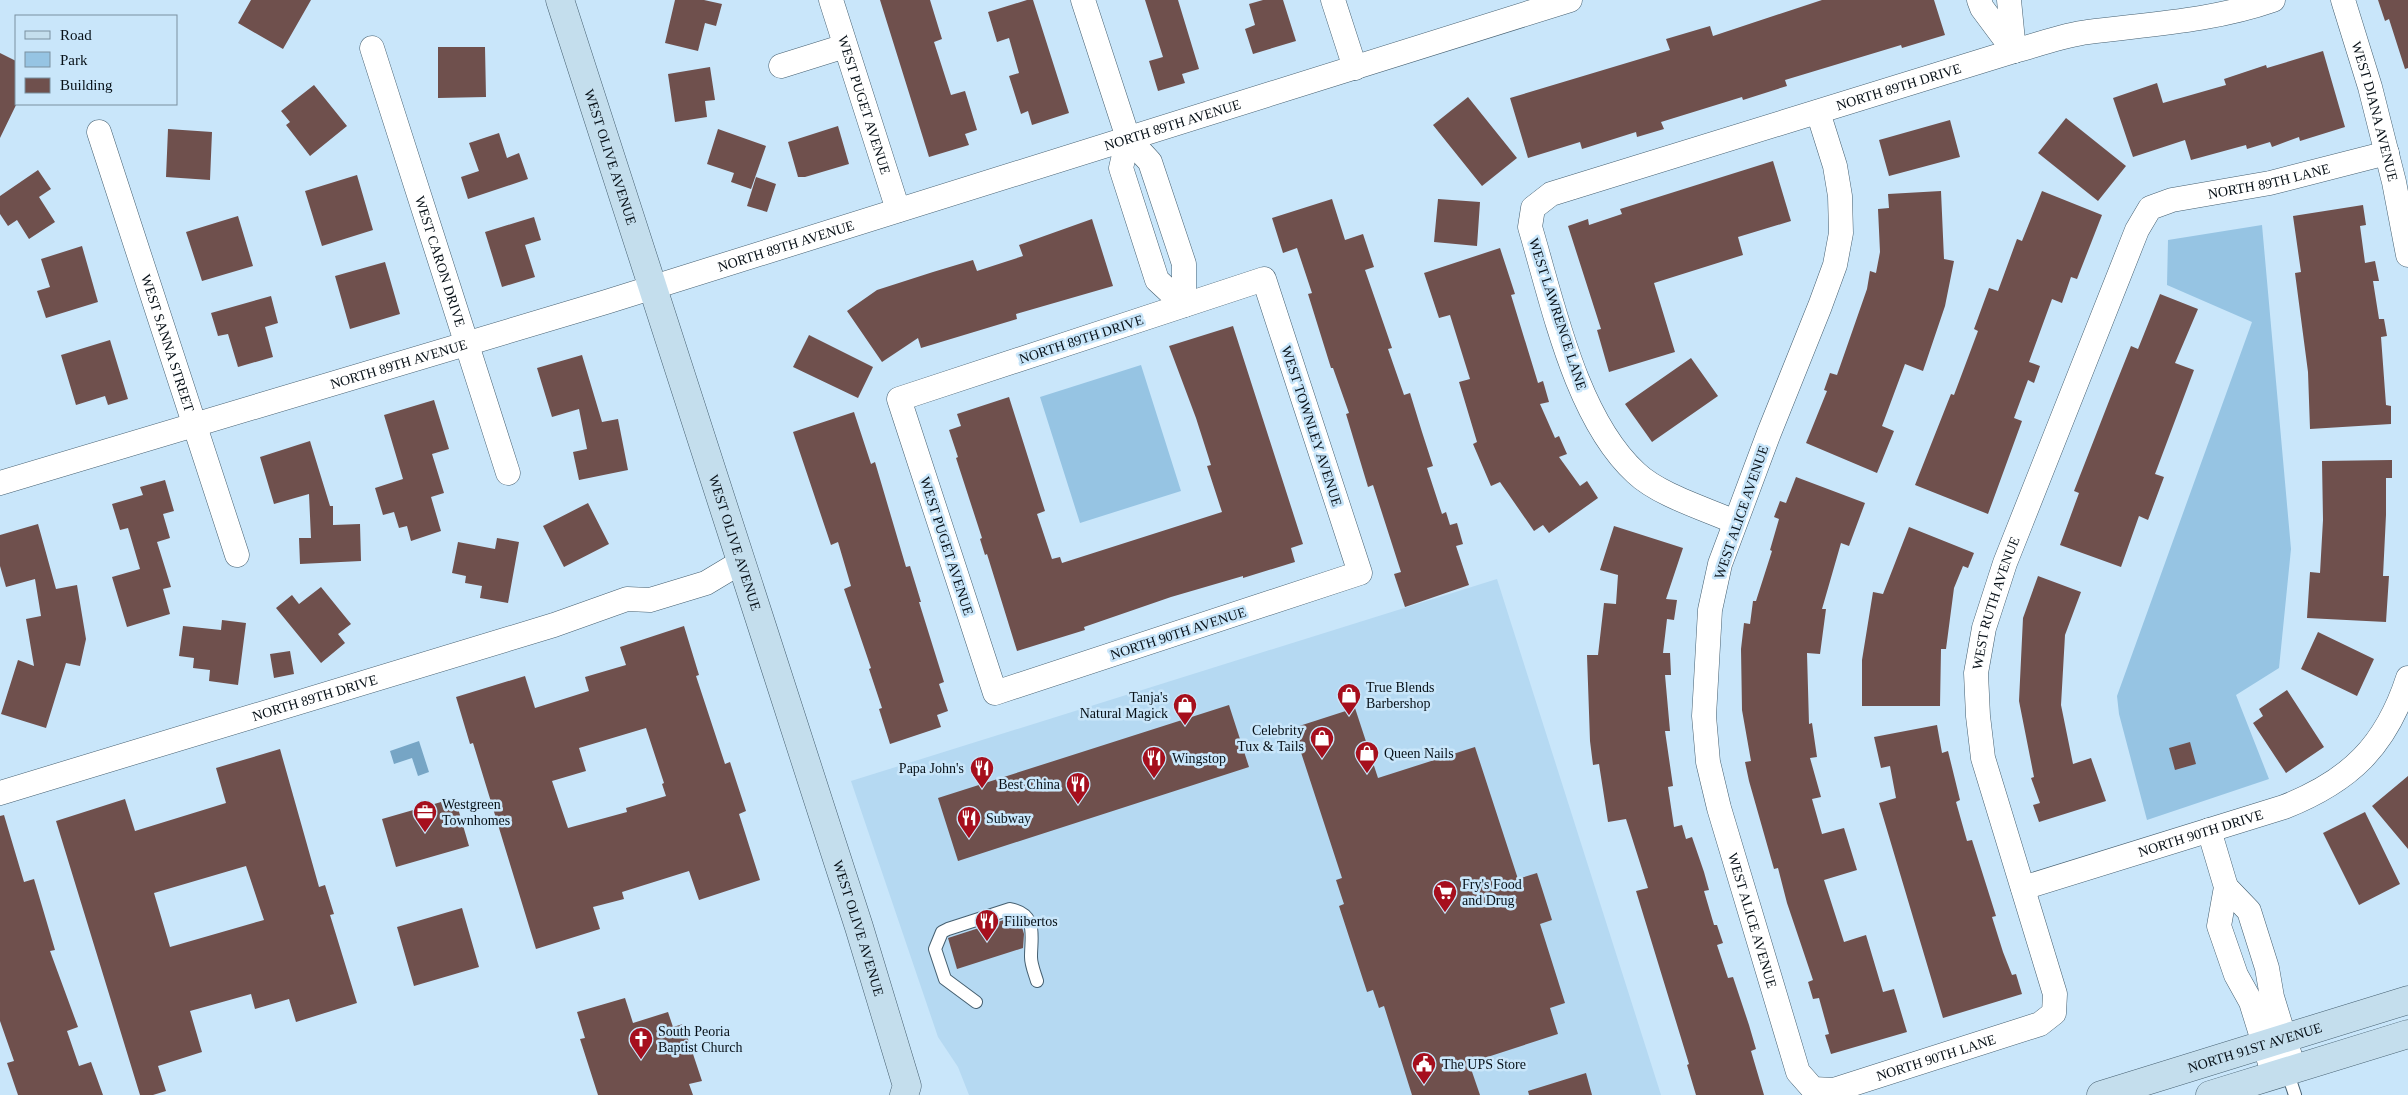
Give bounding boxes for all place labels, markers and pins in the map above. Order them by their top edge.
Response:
place label: True Blends Barbershop [1366,680,1434,711]
shop icon: True Blends Barbershop [1336,682,1362,716]
place label: Tanja's Natural Magick [1080,690,1168,721]
shop icon: Tanja's Natural Magick [1172,692,1198,726]
place label: Celebrity Tux & Tails [1237,723,1304,754]
shop icon: Celebrity Tux & Tails [1309,725,1335,759]
shop icon: Queen Nails [1354,740,1380,774]
restaurant icon: Wingstop [1141,745,1167,779]
place label: Queen Nails [1384,746,1454,761]
place label: Wingstop [1172,751,1226,766]
restaurant icon: Papa John's [969,755,995,789]
place label: Papa John's [899,761,964,776]
restaurant icon: Best China [1065,771,1091,805]
place label: Best China [998,777,1061,792]
place label: Westgreen Townhomes [442,797,510,828]
office icon: Westgreen Townhomes [412,799,438,833]
restaurant icon: Subway [956,805,982,839]
place label: Subway [986,811,1031,826]
place label: Fry's Food and Drug [1462,877,1522,908]
supermarket icon: Fry's Food and Drug [1432,879,1458,913]
restaurant icon: Filibertos [974,908,1000,942]
place label: Filibertos [1004,914,1058,929]
place label: South Peoria Baptist Church [658,1024,742,1055]
church icon: South Peoria Baptist Church [628,1026,654,1060]
public building icon: The UPS Store [1411,1051,1437,1085]
place label: The UPS Store [1442,1057,1526,1072]

